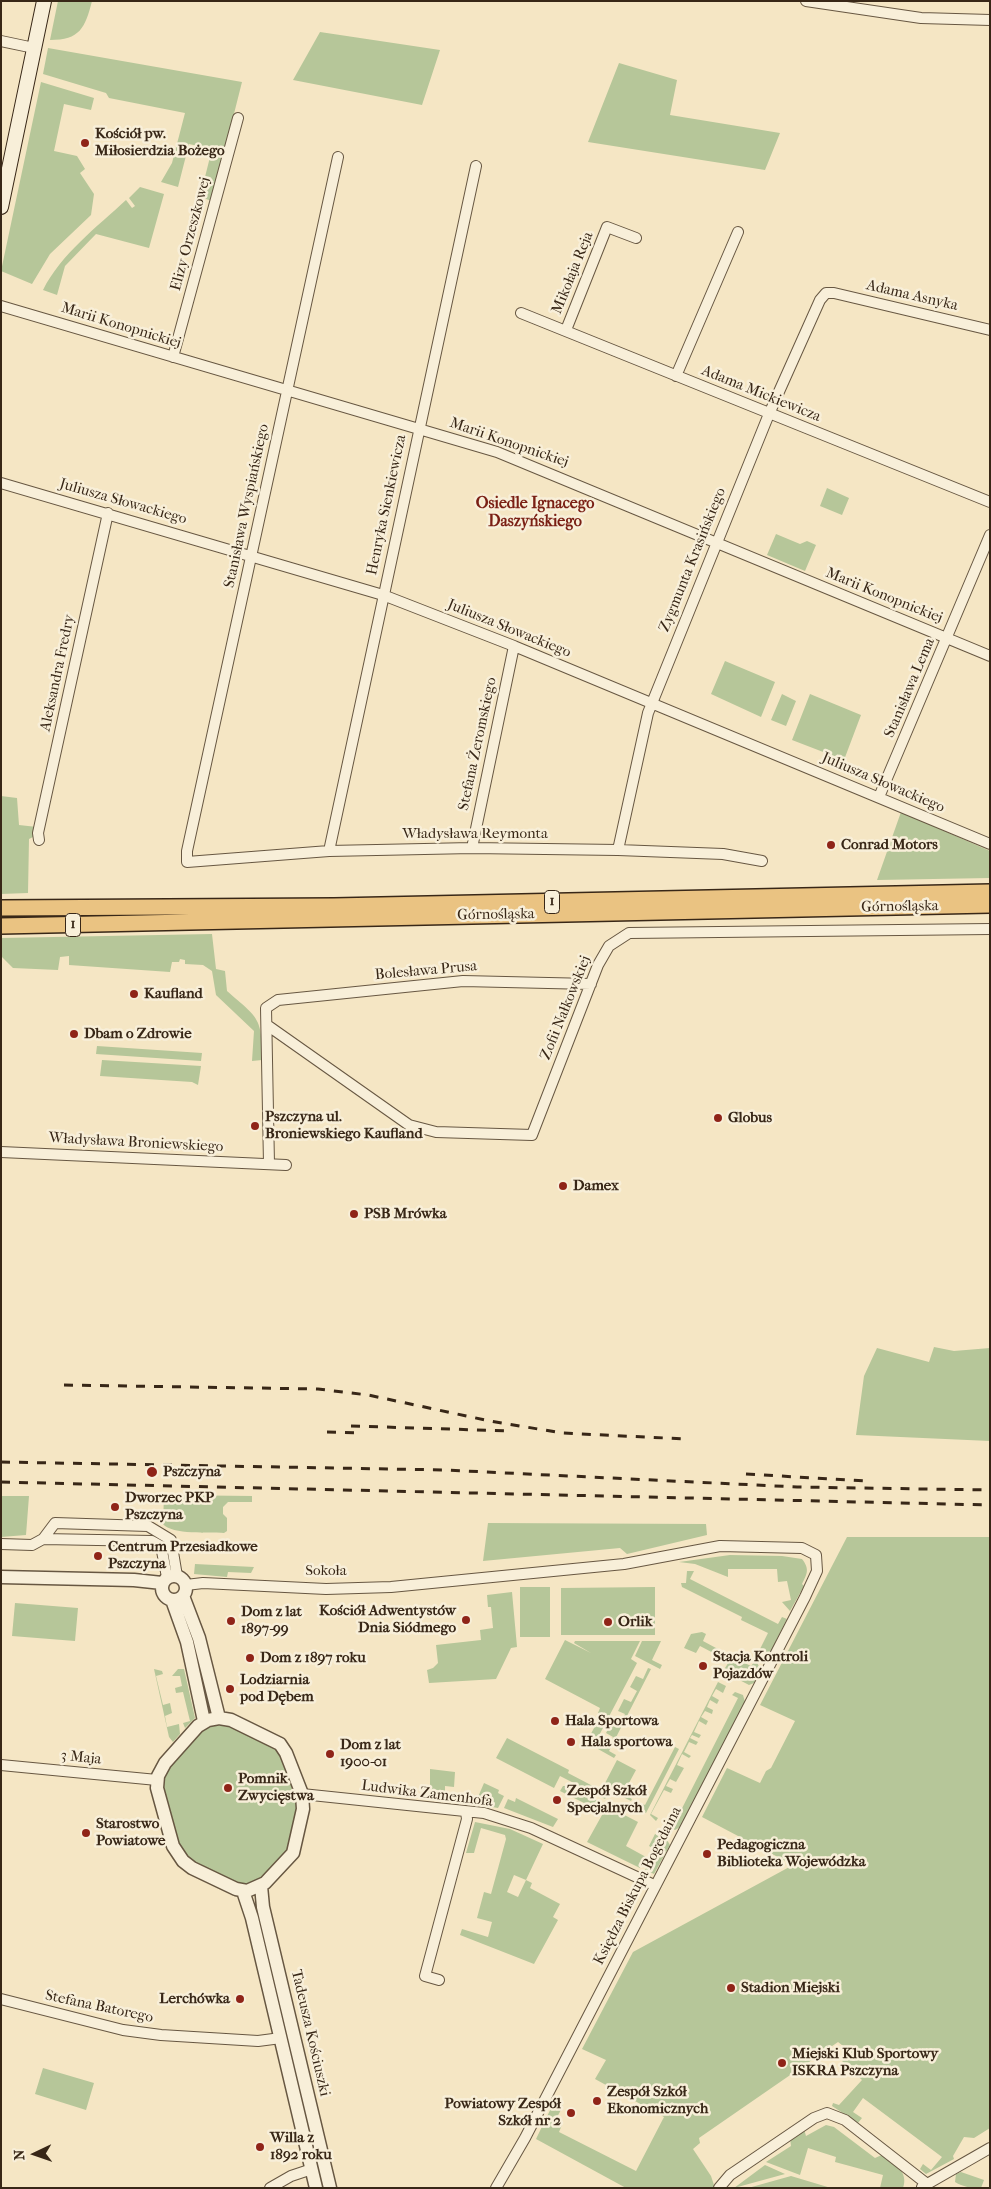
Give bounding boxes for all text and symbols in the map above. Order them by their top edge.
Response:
place label: Kościół pw. Miłosierdzia Bożego [95,125,225,160]
marker: Kościół pw. Miłosierdzia Bożego [79,137,91,149]
street label: Elizy Orzeszkowej [167,175,215,293]
street label: Mikołaja Reja [548,229,598,317]
street label: Adama Asnyka [864,277,960,315]
street label: Marii Konopnickiej [59,299,183,353]
street label: Adama Mickiewicza [699,362,823,426]
street label: Marii Konopnickiej [447,414,571,472]
street label: Stanisława Wyspiańskiego [221,422,273,590]
street label: Henryka Sienkiewicza [363,433,411,577]
street label: Juliusza Słowackiego [57,475,189,529]
street label: Zygmunta Krasińskiego [656,485,730,635]
district label: Osiedle Ignacego Daszyńskiego [476,494,594,532]
street label: Marii Konopnickiej [823,564,945,628]
street label: Juliusza Słowackiego [445,596,573,662]
street label: Aleksandra Fredry [37,613,79,733]
street label: Stanisława Lema [881,635,939,741]
street label: Stefana Żeromskiego [455,676,501,812]
street label: Juliusza Słowackiego [819,749,947,817]
street label: Władysława Reymonta [402,825,548,843]
place label: Conrad Motors [841,836,938,854]
marker: Conrad Motors [825,839,837,851]
road number: 1 [544,890,560,914]
street label: Górnośląska [861,897,939,917]
street label: Górnośląska [457,905,535,925]
road number: 1 [66,914,80,936]
street label: Zofii Nałkowskiej [537,953,595,1063]
street label: Bolesława Prusa [374,958,478,984]
place label: Kaufland [144,985,203,1003]
marker: Kaufland [128,988,140,1000]
place label: Dbam o Zdrowie [84,1025,192,1043]
marker: Dbam o Zdrowie [68,1028,80,1040]
place label: Pszczyna ul. Broniewskiego Kaufland [265,1108,423,1143]
place label: Globus [728,1109,772,1127]
marker: Globus [712,1112,724,1124]
marker: Pszczyna ul. Broniewskiego Kaufland [249,1120,261,1132]
street label: Władysława Broniewskiego [48,1129,224,1157]
place label: Damex [573,1177,619,1195]
marker: Damex [557,1180,569,1192]
place label: PSB Mrówka [364,1205,447,1223]
marker: PSB Mrówka [348,1208,360,1220]
place label: Pszczyna [163,1463,221,1481]
marker: Pszczyna [145,1465,159,1479]
place label: Dworzec PKP Pszczyna [125,1489,214,1524]
marker: Dworzec PKP Pszczyna [109,1501,121,1513]
place label: Centrum Przesiadkowe Pszczyna [108,1538,258,1573]
marker: Centrum Przesiadkowe Pszczyna [92,1550,104,1562]
street label: Sokoła [305,1562,347,1580]
place label: Kościół Adwentystów Dnia Siódmego [319,1602,456,1637]
place label: Dom z lat 1897-99 [241,1603,302,1638]
place label: Orlik [618,1613,652,1631]
marker: Kościół Adwentystów Dnia Siódmego [460,1614,472,1626]
marker: Dom z lat 1897-99 [225,1615,237,1627]
marker: Orlik [602,1616,614,1628]
place label: Stacja Kontroli Pojazdów [713,1648,808,1683]
place label: Dom z 1897 roku [260,1649,366,1667]
marker: Dom z 1897 roku [244,1652,256,1664]
marker: Stacja Kontroli Pojazdów [697,1660,709,1672]
place label: Lodziarnia pod Dębem [240,1671,314,1706]
marker: Lodziarnia pod Dębem [224,1683,236,1695]
place label: Hala Sportowa [565,1712,659,1730]
marker: Hala Sportowa [549,1715,561,1727]
place label: Hala sportowa [581,1733,672,1751]
place label: Dom z lat 1900-01 [340,1736,401,1771]
marker: Hala sportowa [565,1736,577,1748]
street label: 3 Maja [60,1747,102,1769]
marker: Dom z lat 1900-01 [324,1748,336,1760]
place label: Pomnik Zwycięstwa [238,1770,314,1805]
street label: Ludwika Zamenhofa [360,1777,494,1811]
marker: Pomnik Zwycięstwa [222,1782,234,1794]
place label: Zespół Szkół Specjalnych [567,1782,647,1817]
marker: Zespół Szkół Specjalnych [551,1794,563,1806]
street label: Księdza Biskupa Bogedaina [590,1804,686,1968]
place label: Starostwo Powiatowe [96,1815,166,1850]
marker: Starostwo Powiatowe [80,1827,92,1839]
place label: Pedagogiczna Biblioteka Wojewódzka [717,1836,866,1871]
marker: Pedagogiczna Biblioteka Wojewódzka [701,1848,713,1860]
street label: Tadeusza Kościuszki [287,1968,333,2098]
place label: Stadion Miejski [741,1979,840,1997]
marker: Stadion Miejski [725,1982,737,1994]
street label: Stefana Batorego [43,1987,155,2027]
place label: Lerchówka [159,1990,230,2008]
marker: Lerchówka [234,1993,246,2005]
place label: Miejski Klub Sportowy ISKRA Pszczyna [792,2045,938,2080]
marker: Miejski Klub Sportowy ISKRA Pszczyna [776,2057,788,2069]
place label: Zespół Szkół Ekonomicznych [607,2083,708,2118]
place label: Powiatowy Zespół Szkół nr 2 [445,2095,561,2130]
marker: Zespół Szkół Ekonomicznych [591,2095,603,2107]
marker: Powiatowy Zespół Szkół nr 2 [565,2107,577,2119]
north arrow [10,2129,60,2179]
place label: Willa z 1892 roku [270,2129,332,2164]
marker: Willa z 1892 roku [254,2141,266,2153]
text: N [11,2149,28,2161]

